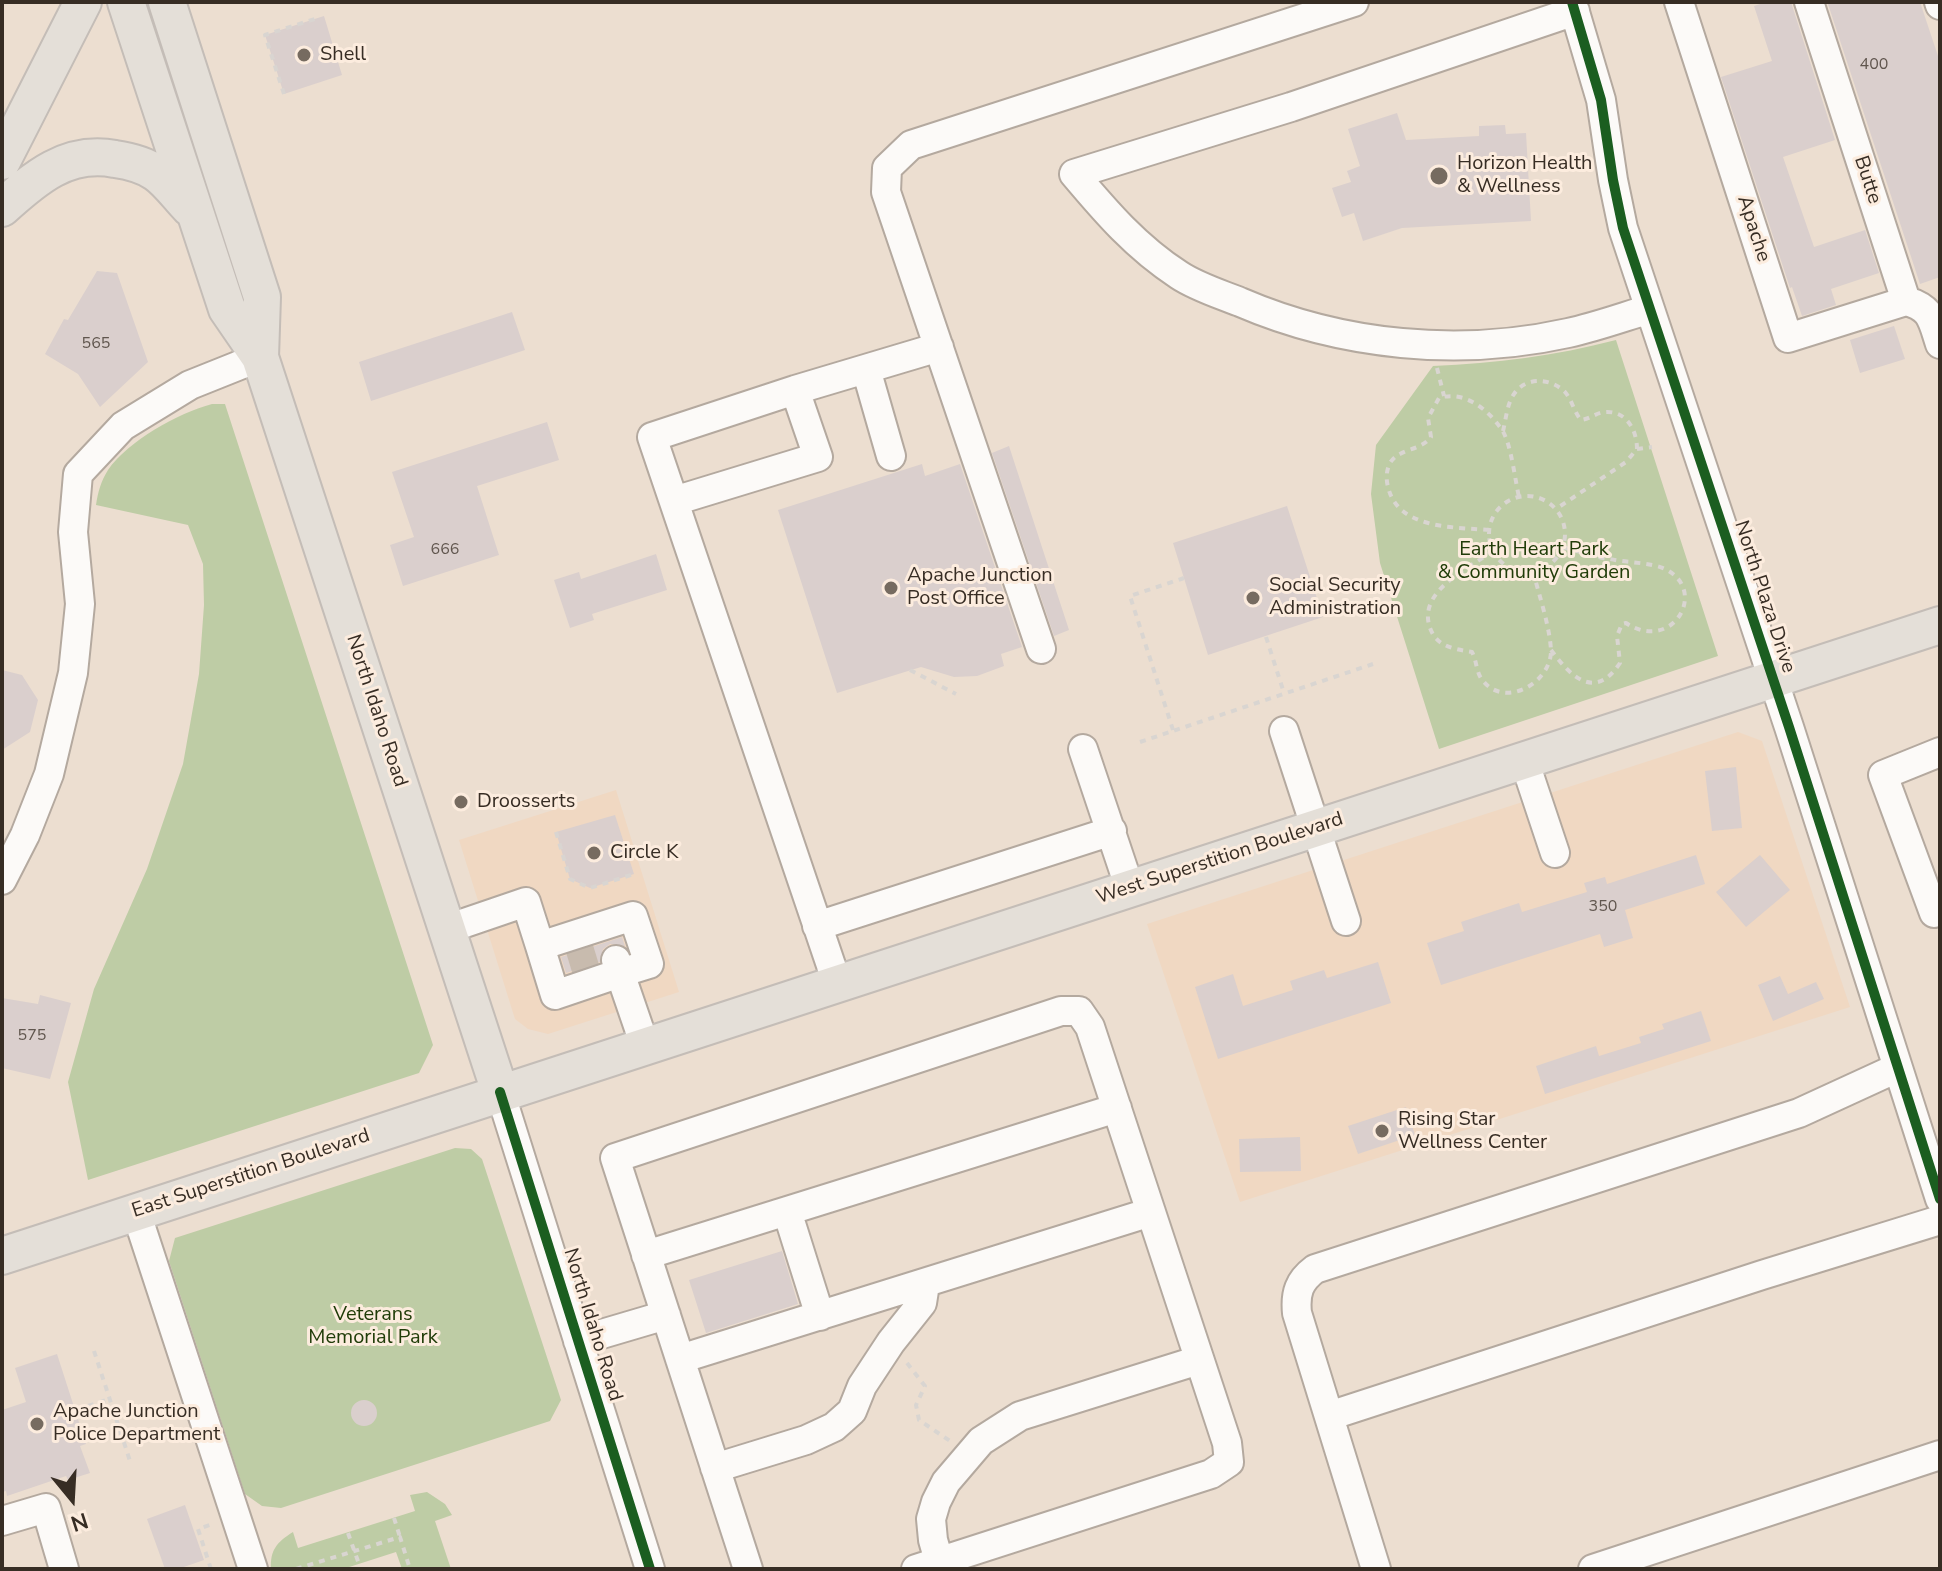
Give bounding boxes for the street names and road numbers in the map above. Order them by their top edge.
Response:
street label: Butte [1848,153,1886,207]
street label: Apache [1731,193,1775,265]
street label: North Plaza Drive [1728,518,1800,676]
street label: North Idaho Road [340,632,412,790]
street label: West Superstition Boulevard [1094,808,1346,910]
street label: East Superstition Boulevard [129,1124,373,1224]
street label: North Idaho Road [557,1246,627,1404]

